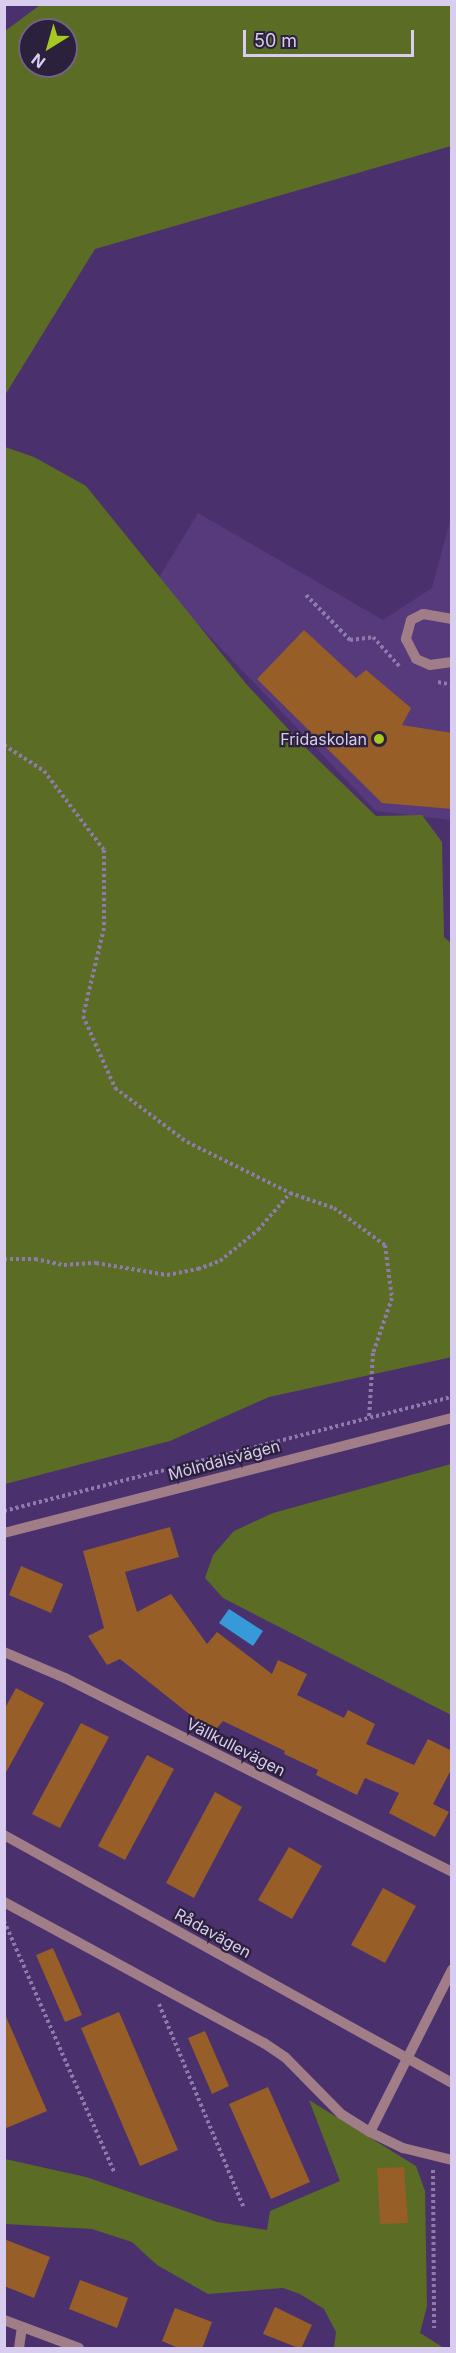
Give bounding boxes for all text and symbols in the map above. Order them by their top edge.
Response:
north arrow [18,18,78,78]
scale bar [246,18,417,56]
text: 50 m [254,30,297,51]
text: N [27,49,49,72]
place label: Fridaskolan [280,729,367,749]
marker: Fridaskolan [372,732,386,746]
street label: Mölndalsvägen [166,1436,282,1484]
street label: Vällkullevägen [183,1714,289,1780]
street label: Rådavägen [172,1904,254,1962]

